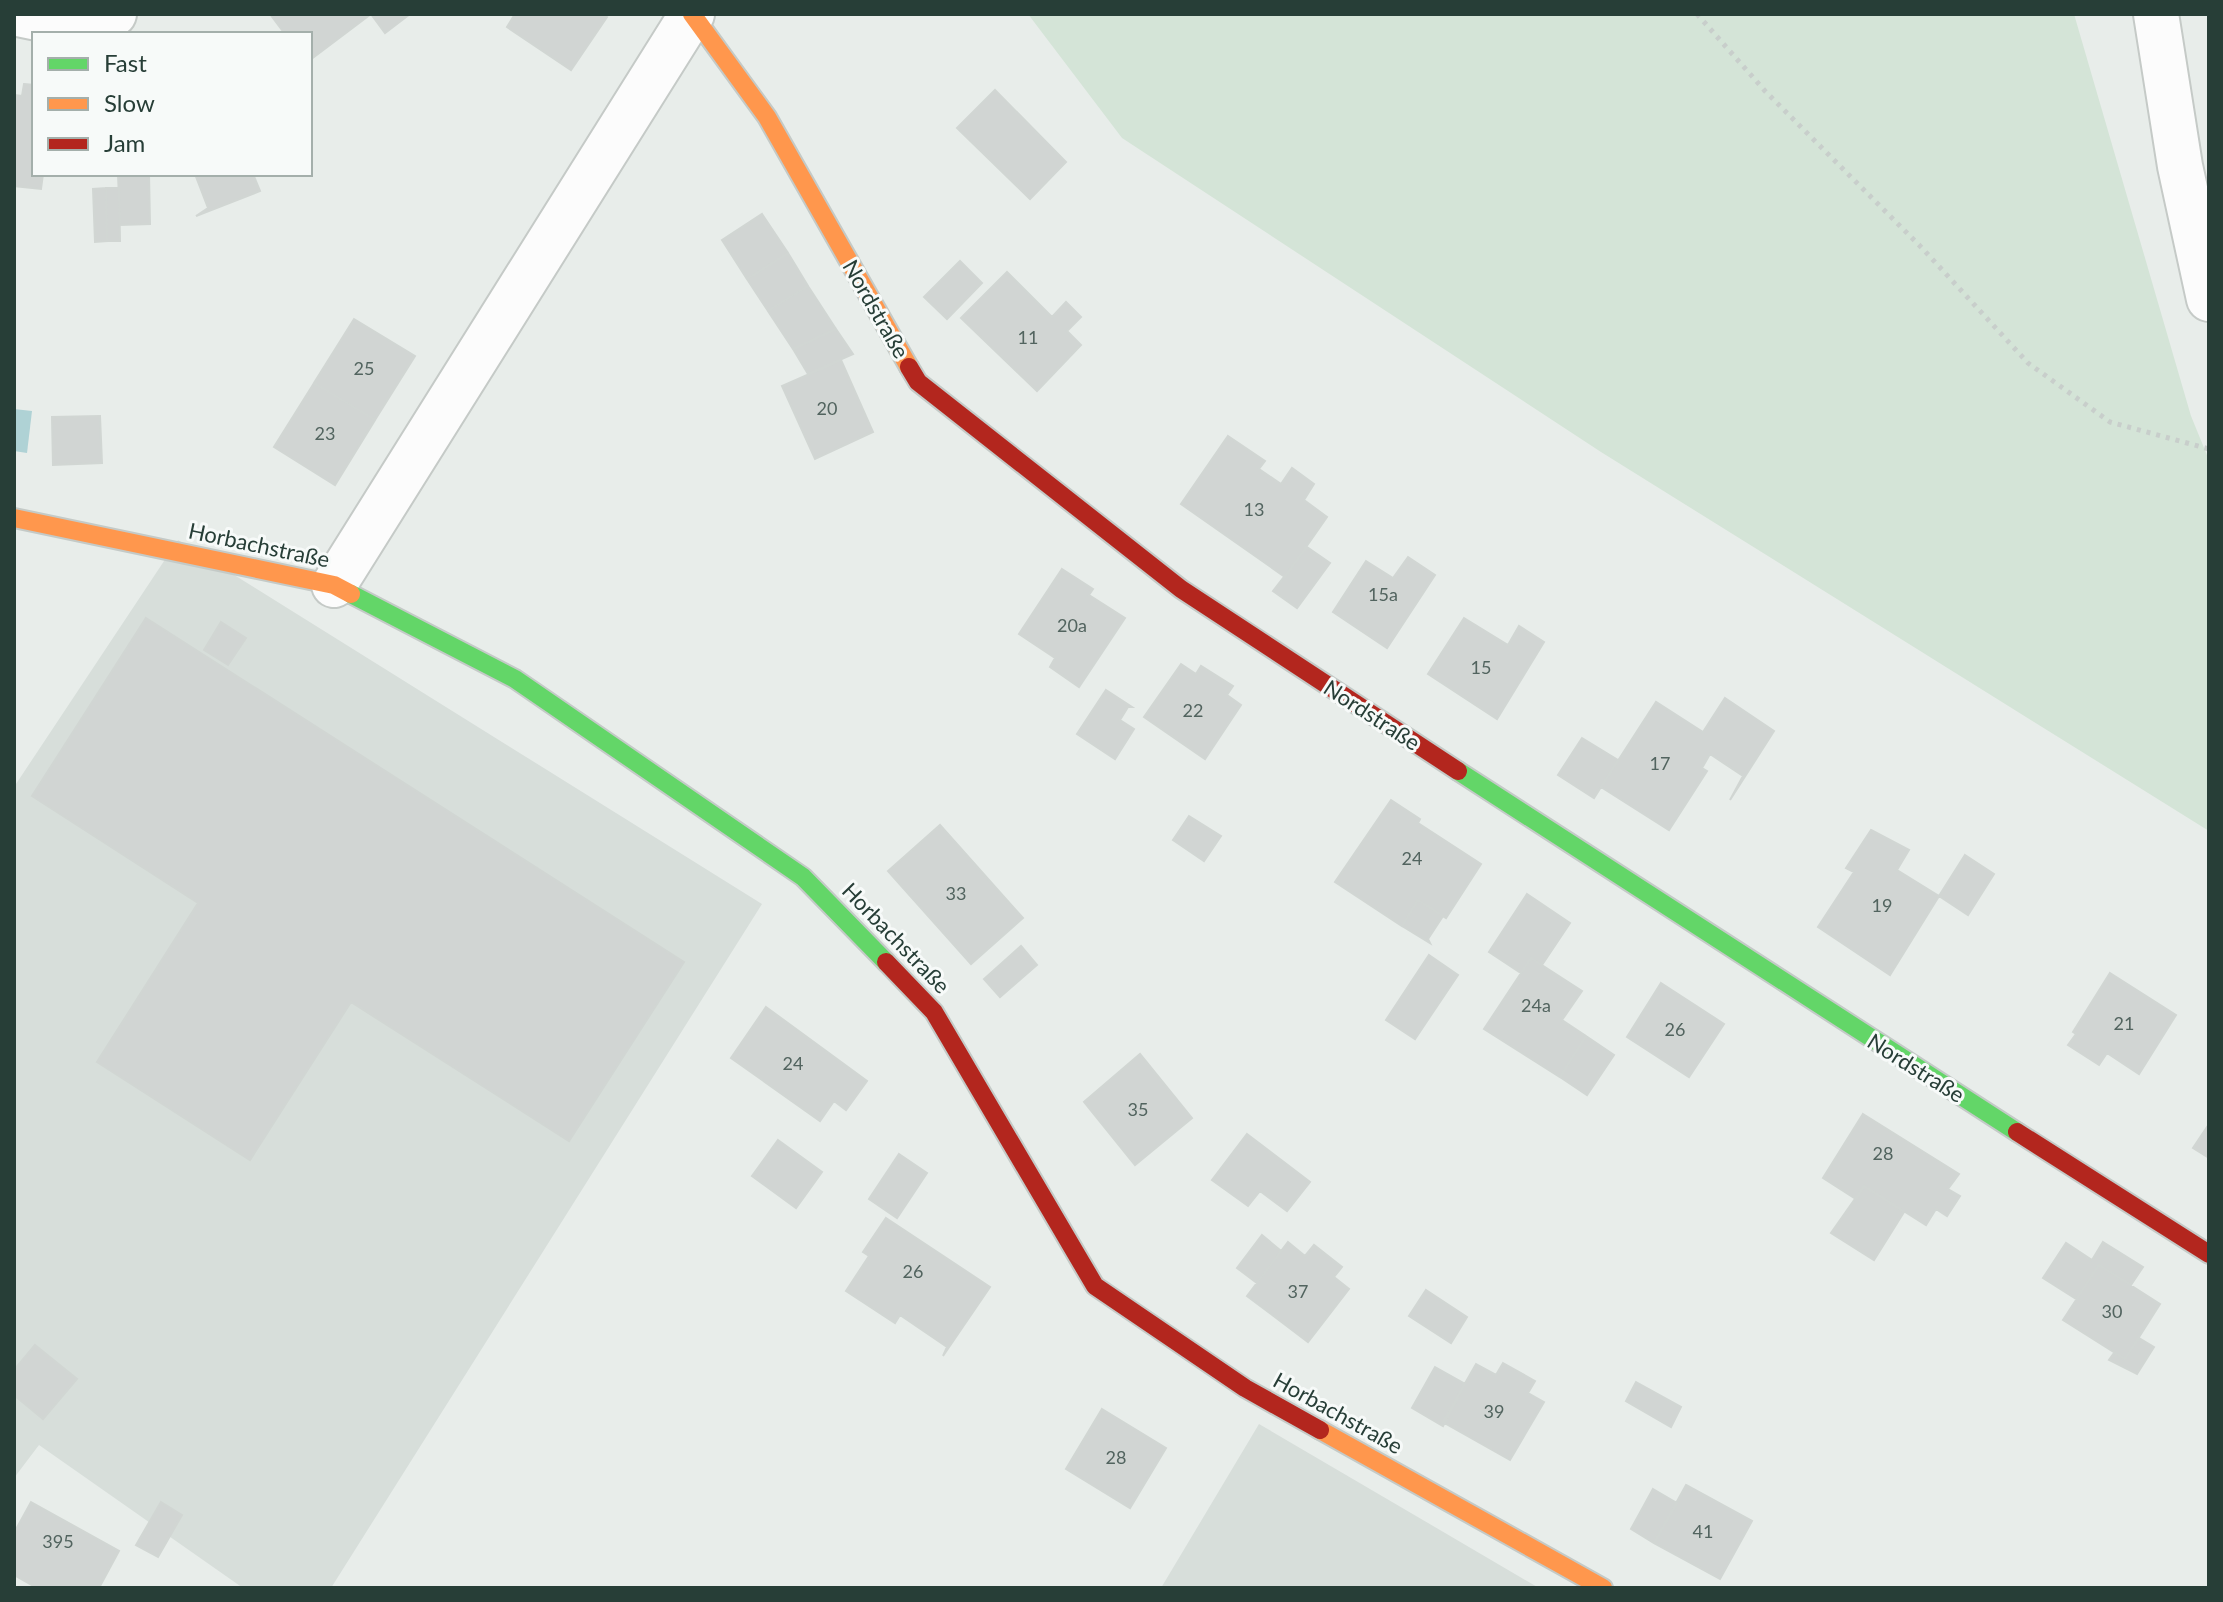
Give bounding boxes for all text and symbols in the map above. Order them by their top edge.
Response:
legend [32,32,312,176]
text: Fast [104,48,147,77]
text: Slow [104,88,155,117]
text: Jam [104,128,145,157]
street label: Nordstraße [837,255,915,363]
house number: 11 [1018,326,1038,348]
house number: 25 [354,357,374,379]
house number: 20 [817,397,837,419]
house number: 23 [315,422,335,444]
house number: 13 [1244,498,1264,520]
street label: Horbachstraße [186,516,332,573]
house number: 15a [1368,583,1398,605]
house number: 20a [1057,614,1087,636]
house number: 15 [1471,656,1491,678]
street label: Nordstraße [1319,673,1425,756]
house number: 22 [1183,699,1203,721]
house number: 17 [1650,752,1670,774]
house number: 24 [1402,847,1422,869]
street label: Horbachstraße [837,877,956,999]
house number: 33 [946,882,966,904]
house number: 19 [1872,894,1892,916]
house number: 24a [1521,994,1551,1016]
house number: 21 [2114,1012,2134,1034]
house number: 26 [1665,1018,1685,1040]
street label: Nordstraße [1863,1027,1970,1108]
house number: 24 [783,1052,803,1074]
house number: 35 [1128,1098,1148,1120]
house number: 28 [1873,1142,1893,1164]
house number: 26 [903,1260,923,1282]
house number: 37 [1288,1280,1308,1302]
house number: 30 [2102,1300,2122,1322]
street label: Horbachstraße [1269,1366,1408,1459]
house number: 39 [1484,1400,1504,1422]
house number: 28 [1106,1446,1126,1468]
house number: 41 [1693,1520,1713,1542]
house number: 395 [42,1530,74,1552]

